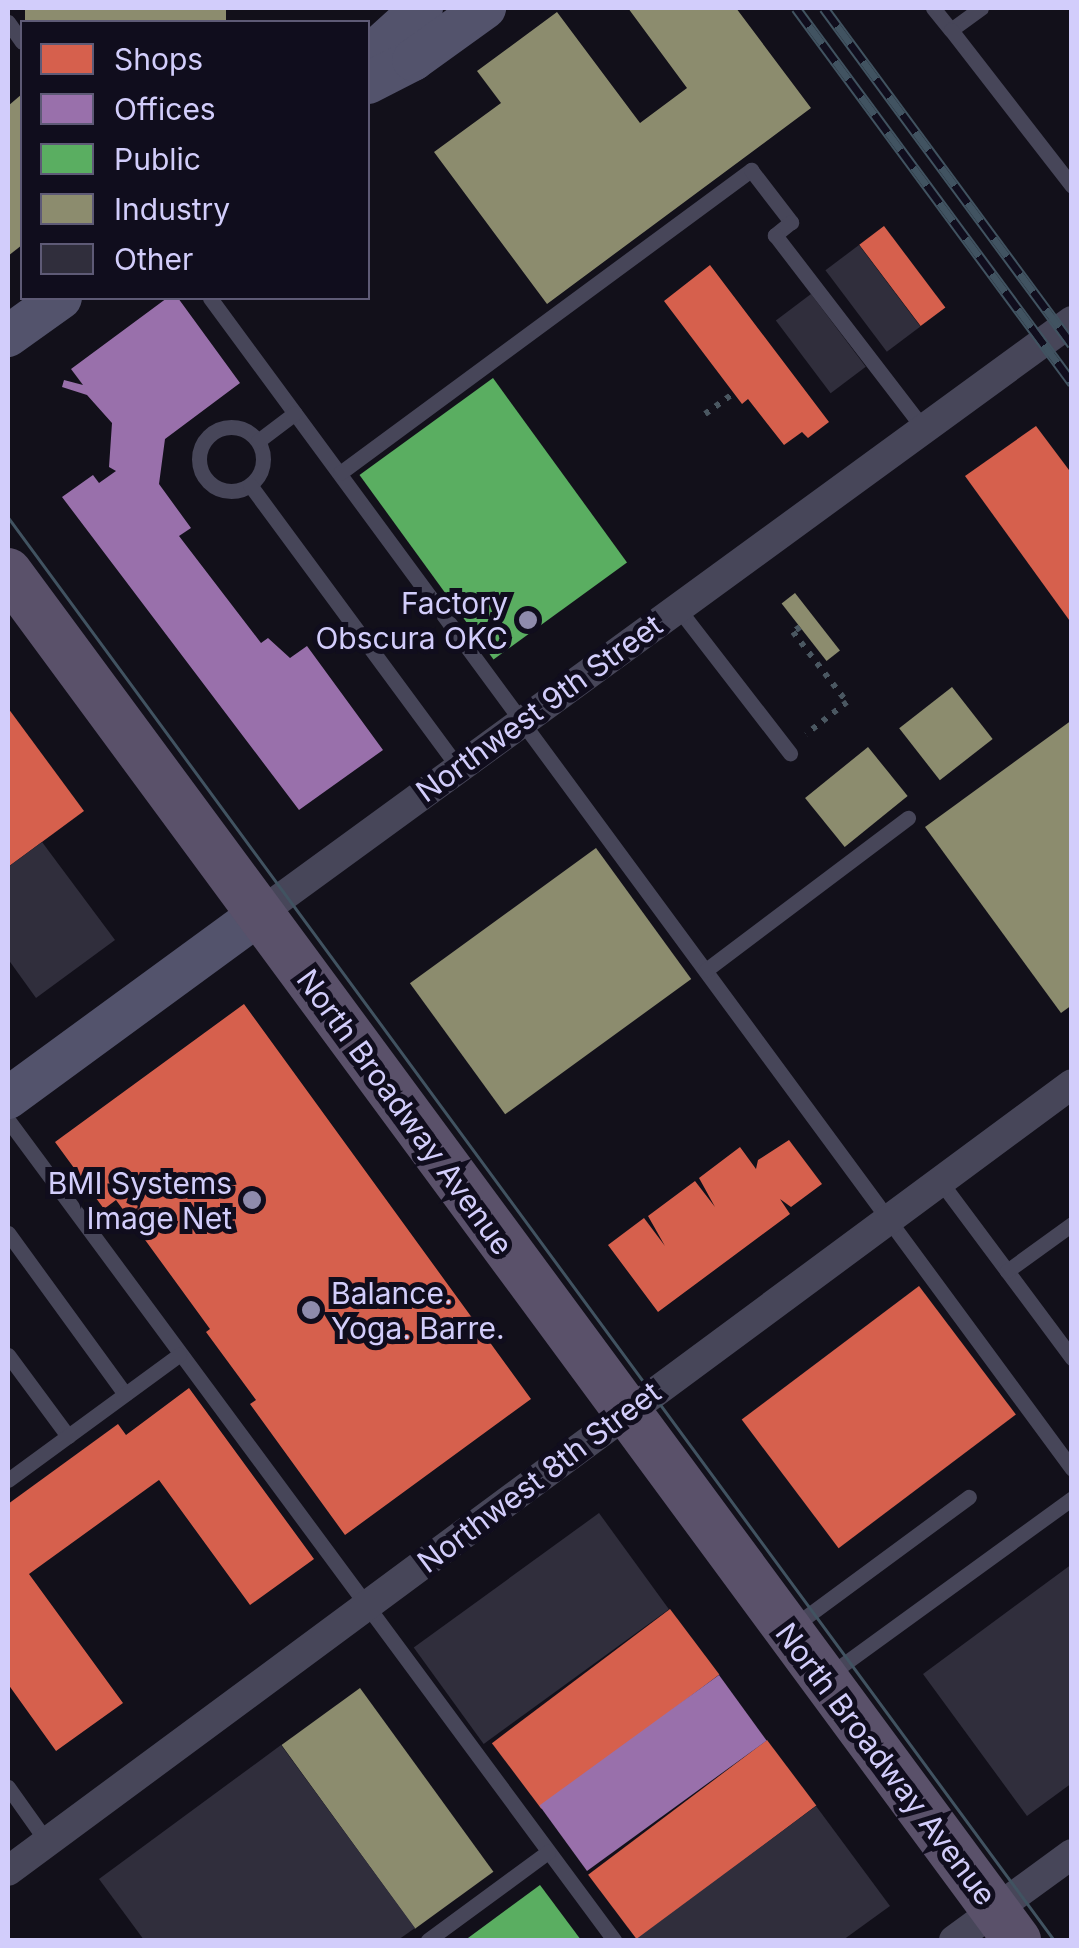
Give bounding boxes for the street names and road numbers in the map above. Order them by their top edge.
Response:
street label: Northwest 9th Street [409,607,669,809]
street label: North Broadway Avenue [289,962,521,1262]
street label: Northwest 8th Street [410,1374,668,1580]
street label: North Broadway Avenue [768,1616,1004,1912]

